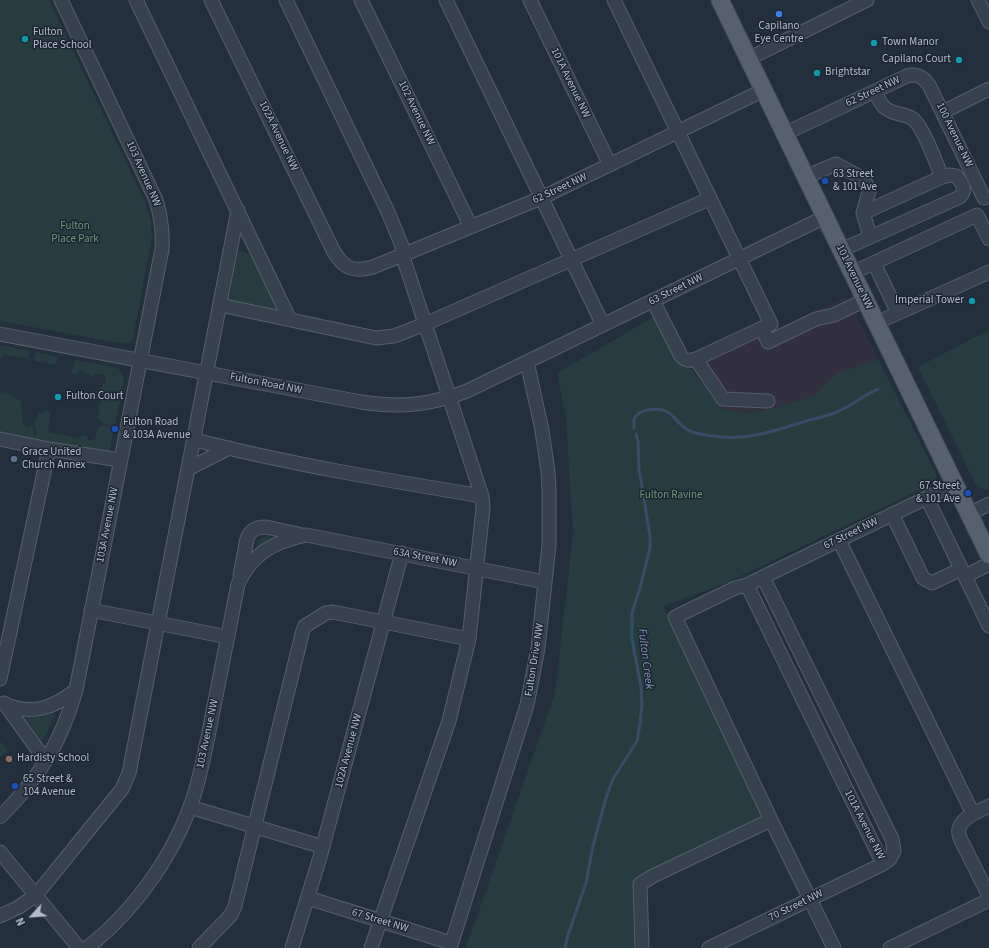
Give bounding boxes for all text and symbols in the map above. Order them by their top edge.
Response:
marker: Capilano Eye Centre [774,9,784,19]
place label: Capilano Eye Centre [754,20,804,46]
place label: Fulton Place School [33,26,92,52]
marker: Fulton Place School [20,34,30,44]
place label: Town Manor [882,36,939,50]
marker: Town Manor [869,38,879,48]
street label: 101A Avenue NW [547,46,593,120]
place label: Capilano Court [882,53,951,67]
marker: Capilano Court [954,55,964,65]
place label: Brightstar [825,66,870,80]
marker: Brightstar [812,68,822,78]
street label: 62 Street NW [844,74,902,110]
street label: 102 Avenue NW [395,78,437,148]
street label: 102A Avenue NW [255,99,301,173]
street label: 100 Avenue NW [933,100,975,170]
street label: 103 Avenue NW [123,139,163,209]
place label: 63 Street & 101 Ave [833,168,877,194]
street label: 62 Street NW [531,171,589,207]
marker: 63 Street & 101 Ave [820,176,830,186]
park label: Fulton Place Park [51,220,99,246]
street label: 101 Avenue NW [833,242,875,312]
street label: 63 Street NW [647,271,705,309]
place label: Imperial Tower [895,294,964,308]
marker: Imperial Tower [967,296,977,306]
street label: Fulton Road NW [229,371,303,397]
place label: Fulton Court [66,390,124,404]
marker: Fulton Court [53,392,63,402]
place label: Fulton Road & 103A Avenue [123,416,190,442]
marker: Fulton Road & 103A Avenue [110,424,120,434]
place label: Grace United Church Annex [22,446,85,472]
marker: Grace United Church Annex [9,454,19,464]
place label: 67 Street & 101 Ave [916,480,960,506]
street label: 103A Avenue NW [94,486,122,564]
marker: 67 Street & 101 Ave [963,488,973,498]
park label: Fulton Ravine [640,489,702,503]
street label: 67 Street NW [822,515,880,553]
street label: 63A Street NW [392,545,458,571]
street label: Fulton Drive NW [523,623,547,697]
water label: Fulton Creek [634,628,656,690]
street label: 103 Avenue NW [194,698,222,770]
street label: 102A Avenue NW [333,712,365,790]
place label: Hardisty School [17,752,89,766]
marker: Hardisty School [4,754,14,764]
place label: 65 Street & 104 Avenue [23,773,76,799]
marker: 65 Street & 104 Avenue [10,781,20,791]
street label: 101A Avenue NW [841,788,887,862]
street label: 70 Street NW [767,887,825,925]
north arrow [12,896,52,936]
street label: 67 Street NW [350,906,410,936]
text: N [12,915,29,928]

